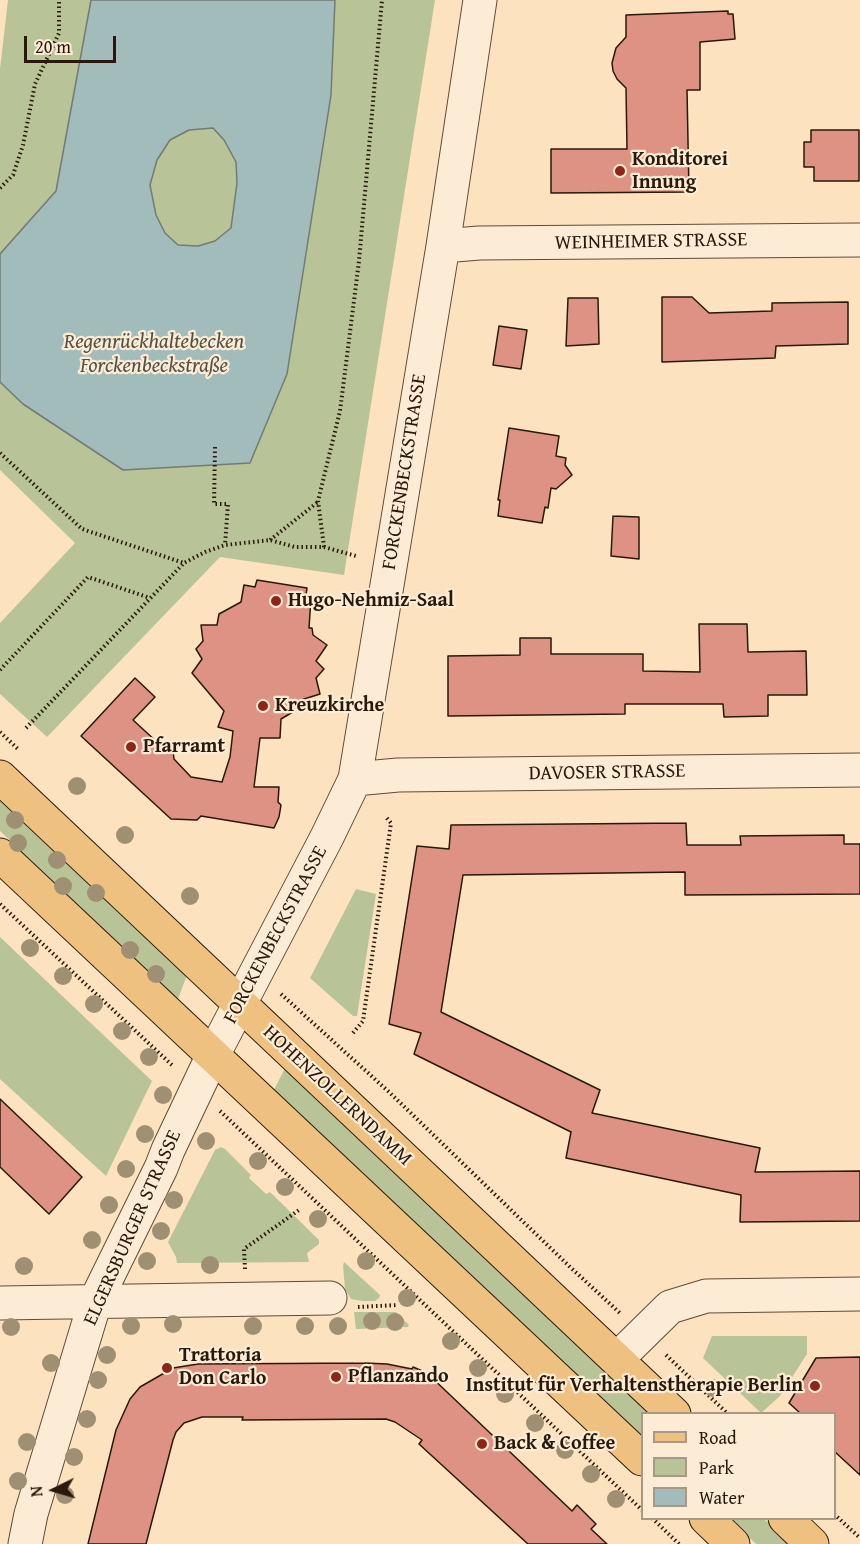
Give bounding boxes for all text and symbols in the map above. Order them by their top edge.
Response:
scale bar [27,24,118,62]
text: 20 m [35,33,71,60]
place label: Konditorei Innung [632,148,728,195]
marker: Konditorei Innung [613,164,627,178]
street label: WEINHEIMER STRASSE [555,228,747,256]
water label: Regenrückhaltebecken Forckenbeckstraße [64,330,244,380]
street label: FORCKENBECKSTRASSE [378,372,432,572]
place label: Hugo-Nehmiz-Saal [288,589,454,613]
marker: Hugo-Nehmiz-Saal [269,594,283,608]
place label: Kreuzkirche [275,694,384,718]
marker: Kreuzkirche [256,699,270,713]
place label: Pfarramt [143,735,225,759]
marker: Pfarramt [124,740,138,754]
street label: DAVOSER STRASSE [528,760,686,786]
street label: FORCKENBECKSTRASSE [219,842,333,1028]
street label: HOHENZOLLERNDAMM [257,1021,417,1171]
street label: ELGERSBURGER STRASSE [79,1127,187,1329]
place label: Trattoria Don Carlo [179,1344,266,1391]
marker: Trattoria Don Carlo [160,1361,174,1375]
place label: Pflanzando [348,1365,449,1389]
marker: Pflanzando [329,1370,343,1384]
place label: Institut für Verhaltenstherapie Berlin [466,1374,803,1398]
marker: Institut für Verhaltenstherapie Berlin [808,1379,822,1393]
legend [641,1412,836,1520]
text: Road [699,1424,737,1451]
place label: Back & Coffee [494,1432,615,1456]
marker: Back & Coffee [475,1437,489,1451]
text: Park [699,1454,734,1481]
north arrow [24,1460,84,1520]
text: Water [699,1484,744,1511]
text: N [24,1485,48,1498]

